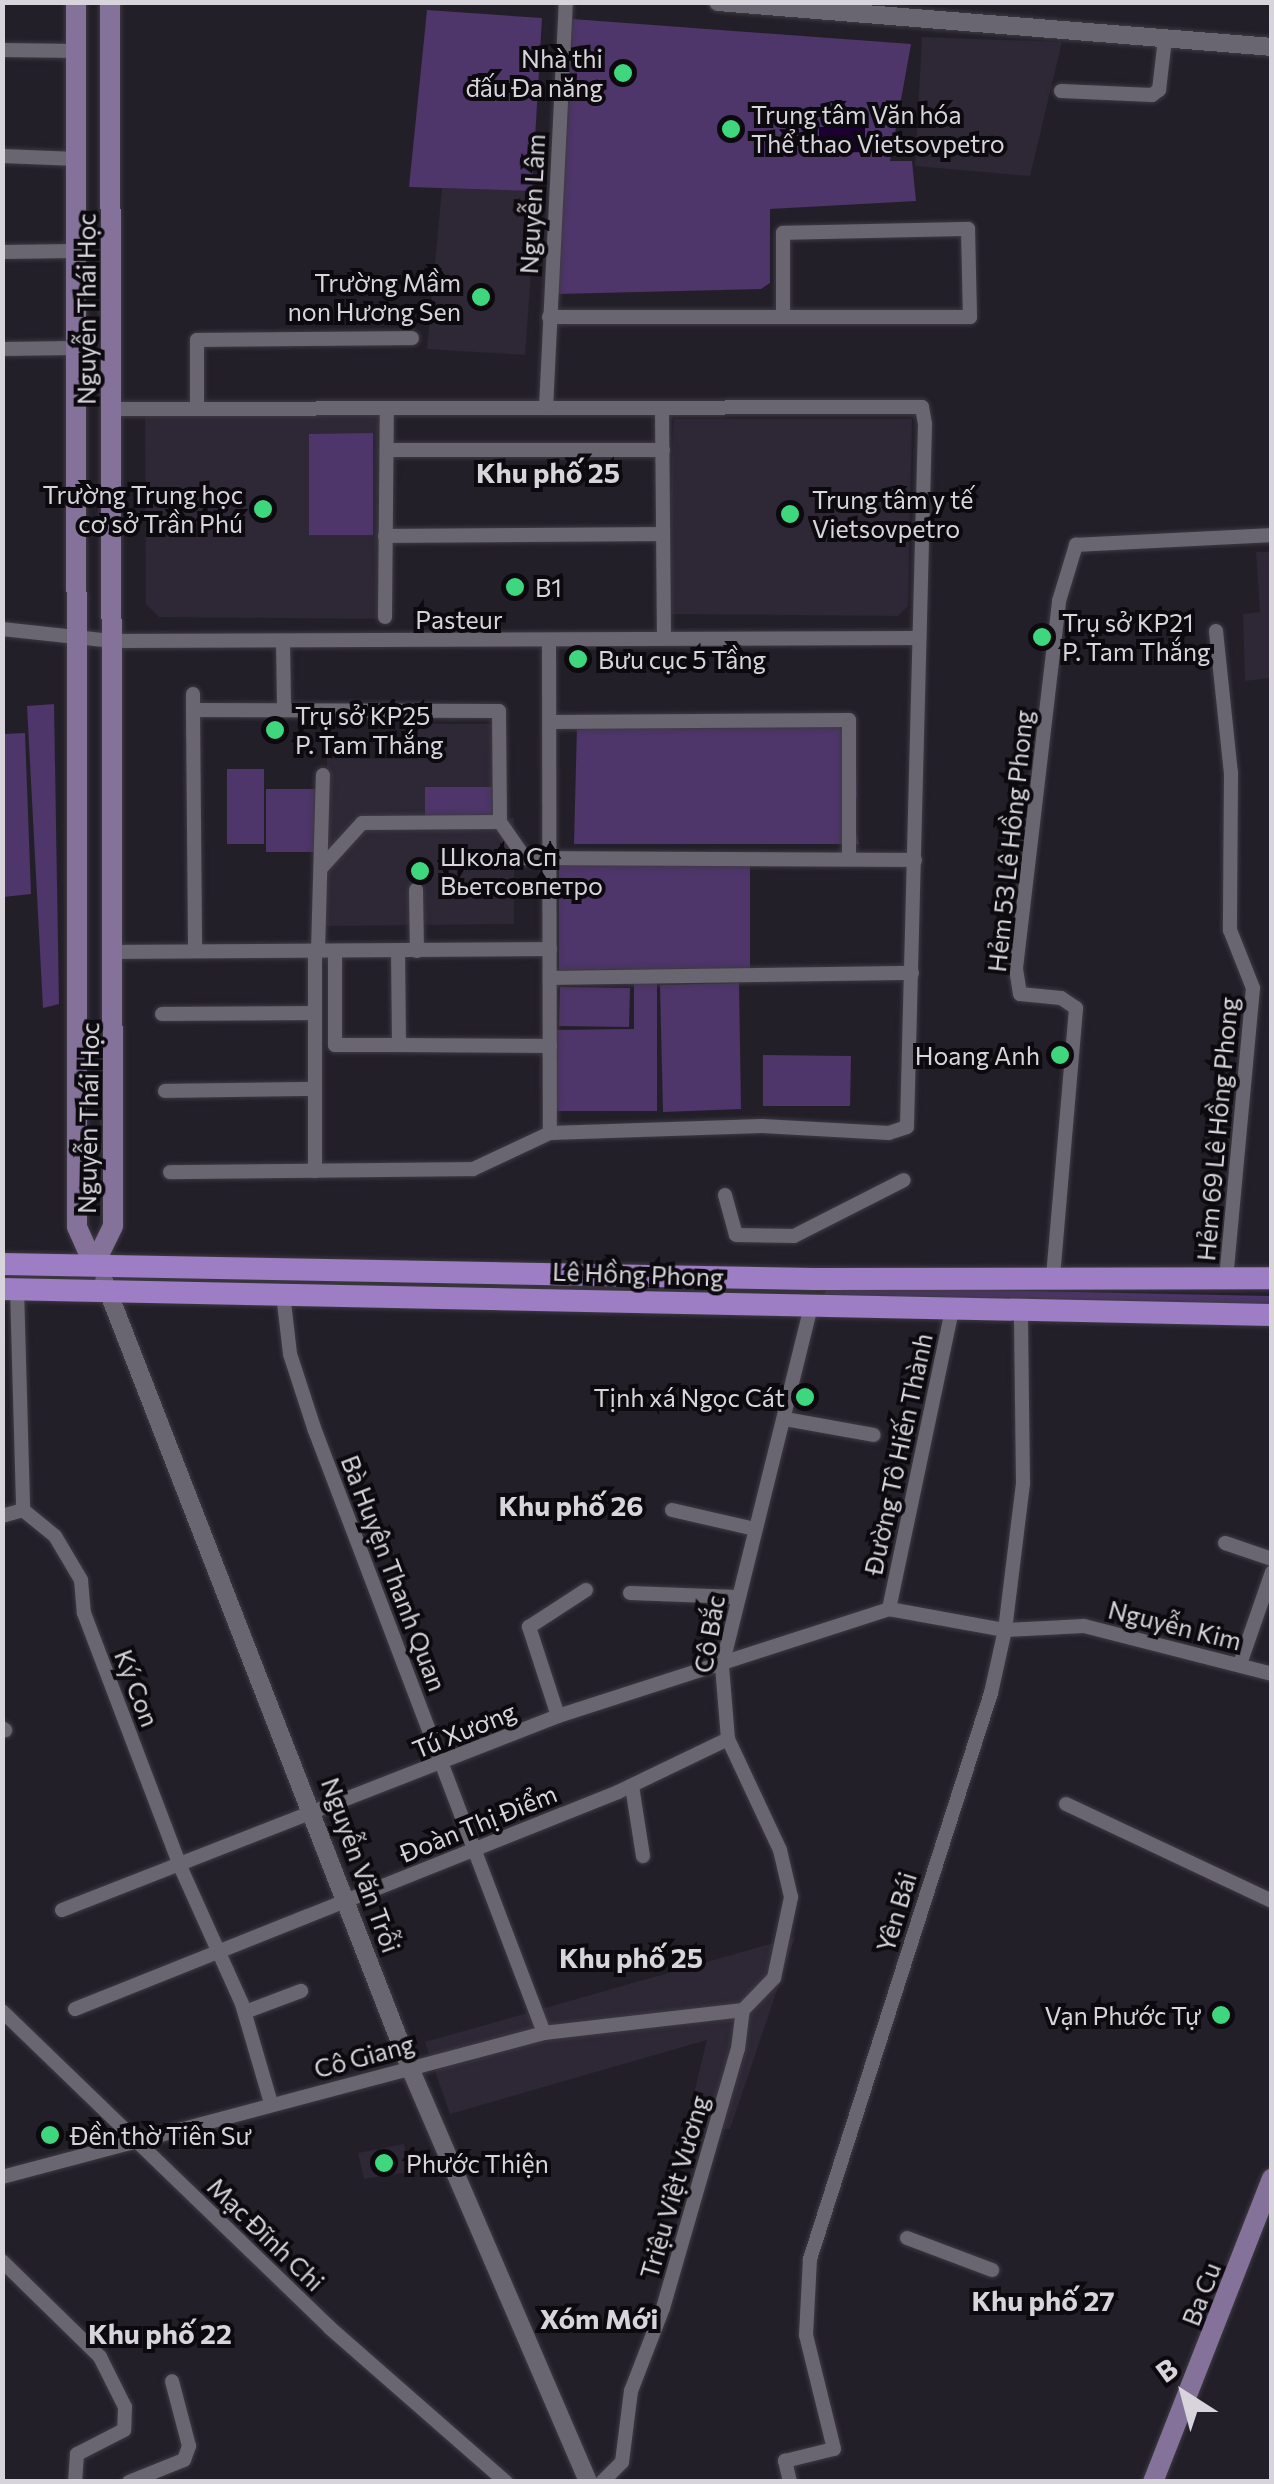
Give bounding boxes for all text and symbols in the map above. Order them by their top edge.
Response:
place label: Nhà thi đấu Đa năng [465,44,603,103]
marker: Nhà thi đấu Đa năng [612,62,634,84]
place label: Trung tâm Văn hóa Thể thao Vietsovpetro [751,100,1005,159]
marker: Trung tâm Văn hóa Thể thao Vietsovpetro [720,118,742,140]
street label: Nguyễn Lâm [513,133,551,275]
street label: Nguyễn Thái Học [71,213,101,405]
place label: Trường Mầm non Hương Sen [287,268,461,327]
marker: Trường Mầm non Hương Sen [470,286,492,308]
district label: Khu phố 25 [476,455,620,489]
place label: Trường Trung học cơ sở Trần Phú [43,480,243,539]
place label: Trung tâm y tế Vietsovpetro [812,485,973,544]
marker: Trường Trung học cơ sở Trần Phú [252,498,274,520]
marker: Trung tâm y tế Vietsovpetro [777,501,803,527]
place label: B1 [535,572,562,602]
marker: B1 [504,576,526,598]
street label: Pasteur [415,604,503,634]
place label: Trụ sở KP21 P. Tam Thắng [1062,608,1211,667]
marker: Trụ sở KP21 P. Tam Thắng [1031,626,1053,648]
place label: Bưu cục 5 Tầng [598,644,766,674]
marker: Bưu cục 5 Tầng [567,648,589,670]
place label: Trụ sở KP25 P. Tam Thắng [295,701,444,760]
street label: Hẻm 53 Lê Hồng Phong [981,708,1039,974]
marker: Trụ sở KP25 P. Tam Thắng [264,719,286,741]
place label: Школа Сп Вьетсовпетро [440,842,603,901]
marker: Школа Сп Вьетсовпетро [409,860,431,882]
street label: Hẻm 69 Lê Hồng Phong [1191,996,1243,1262]
street label: Nguyễn Thái Học [71,1022,105,1214]
place label: Hoang Anh [915,1040,1040,1070]
marker: Hoang Anh [1049,1044,1071,1066]
street label: Lê Hồng Phong [552,1256,724,1292]
street label: Đường Tô Hiến Thành [858,1331,938,1577]
place label: Tịnh xá Ngọc Cát [593,1382,785,1412]
marker: Tịnh xá Ngọc Cát [794,1386,816,1408]
street label: Bà Huyện Thanh Quan [335,1451,453,1695]
district label: Khu phố 26 [499,1488,643,1522]
street label: Cô Bắc [687,1593,731,1675]
street label: Nguyễn Kim [1105,1594,1245,1656]
street label: Ký Con [109,1645,165,1731]
street label: Tú Xương [408,1696,520,1764]
street label: Nguyễn Văn Trỗi [315,1773,407,1957]
street label: Đoàn Thị Điểm [395,1778,561,1868]
street label: Yên Bái [870,1868,922,1956]
district label: Khu phố 25 [559,1940,703,1974]
place label: Vạn Phước Tự [1045,2000,1201,2030]
marker: Vạn Phước Tự [1210,2004,1232,2026]
street label: Cô Giang [311,2028,417,2084]
street label: Triệu Việt Vương [633,2092,715,2282]
place label: Đền thờ Tiên Sư [70,2120,251,2150]
marker: Đền thờ Tiên Sư [39,2124,61,2146]
place label: Phước Thiện [406,2148,549,2178]
marker: Phước Thiện [371,2150,397,2176]
street label: Mạc Đĩnh Chi [202,2171,330,2297]
street label: Ba Cu [1175,2258,1227,2330]
district label: Khu phố 27 [971,2283,1115,2317]
district label: Xóm Mới [540,2301,658,2335]
district label: Khu phố 22 [88,2316,232,2350]
north arrow [1134,2344,1234,2444]
text: B [1149,2351,1184,2389]

